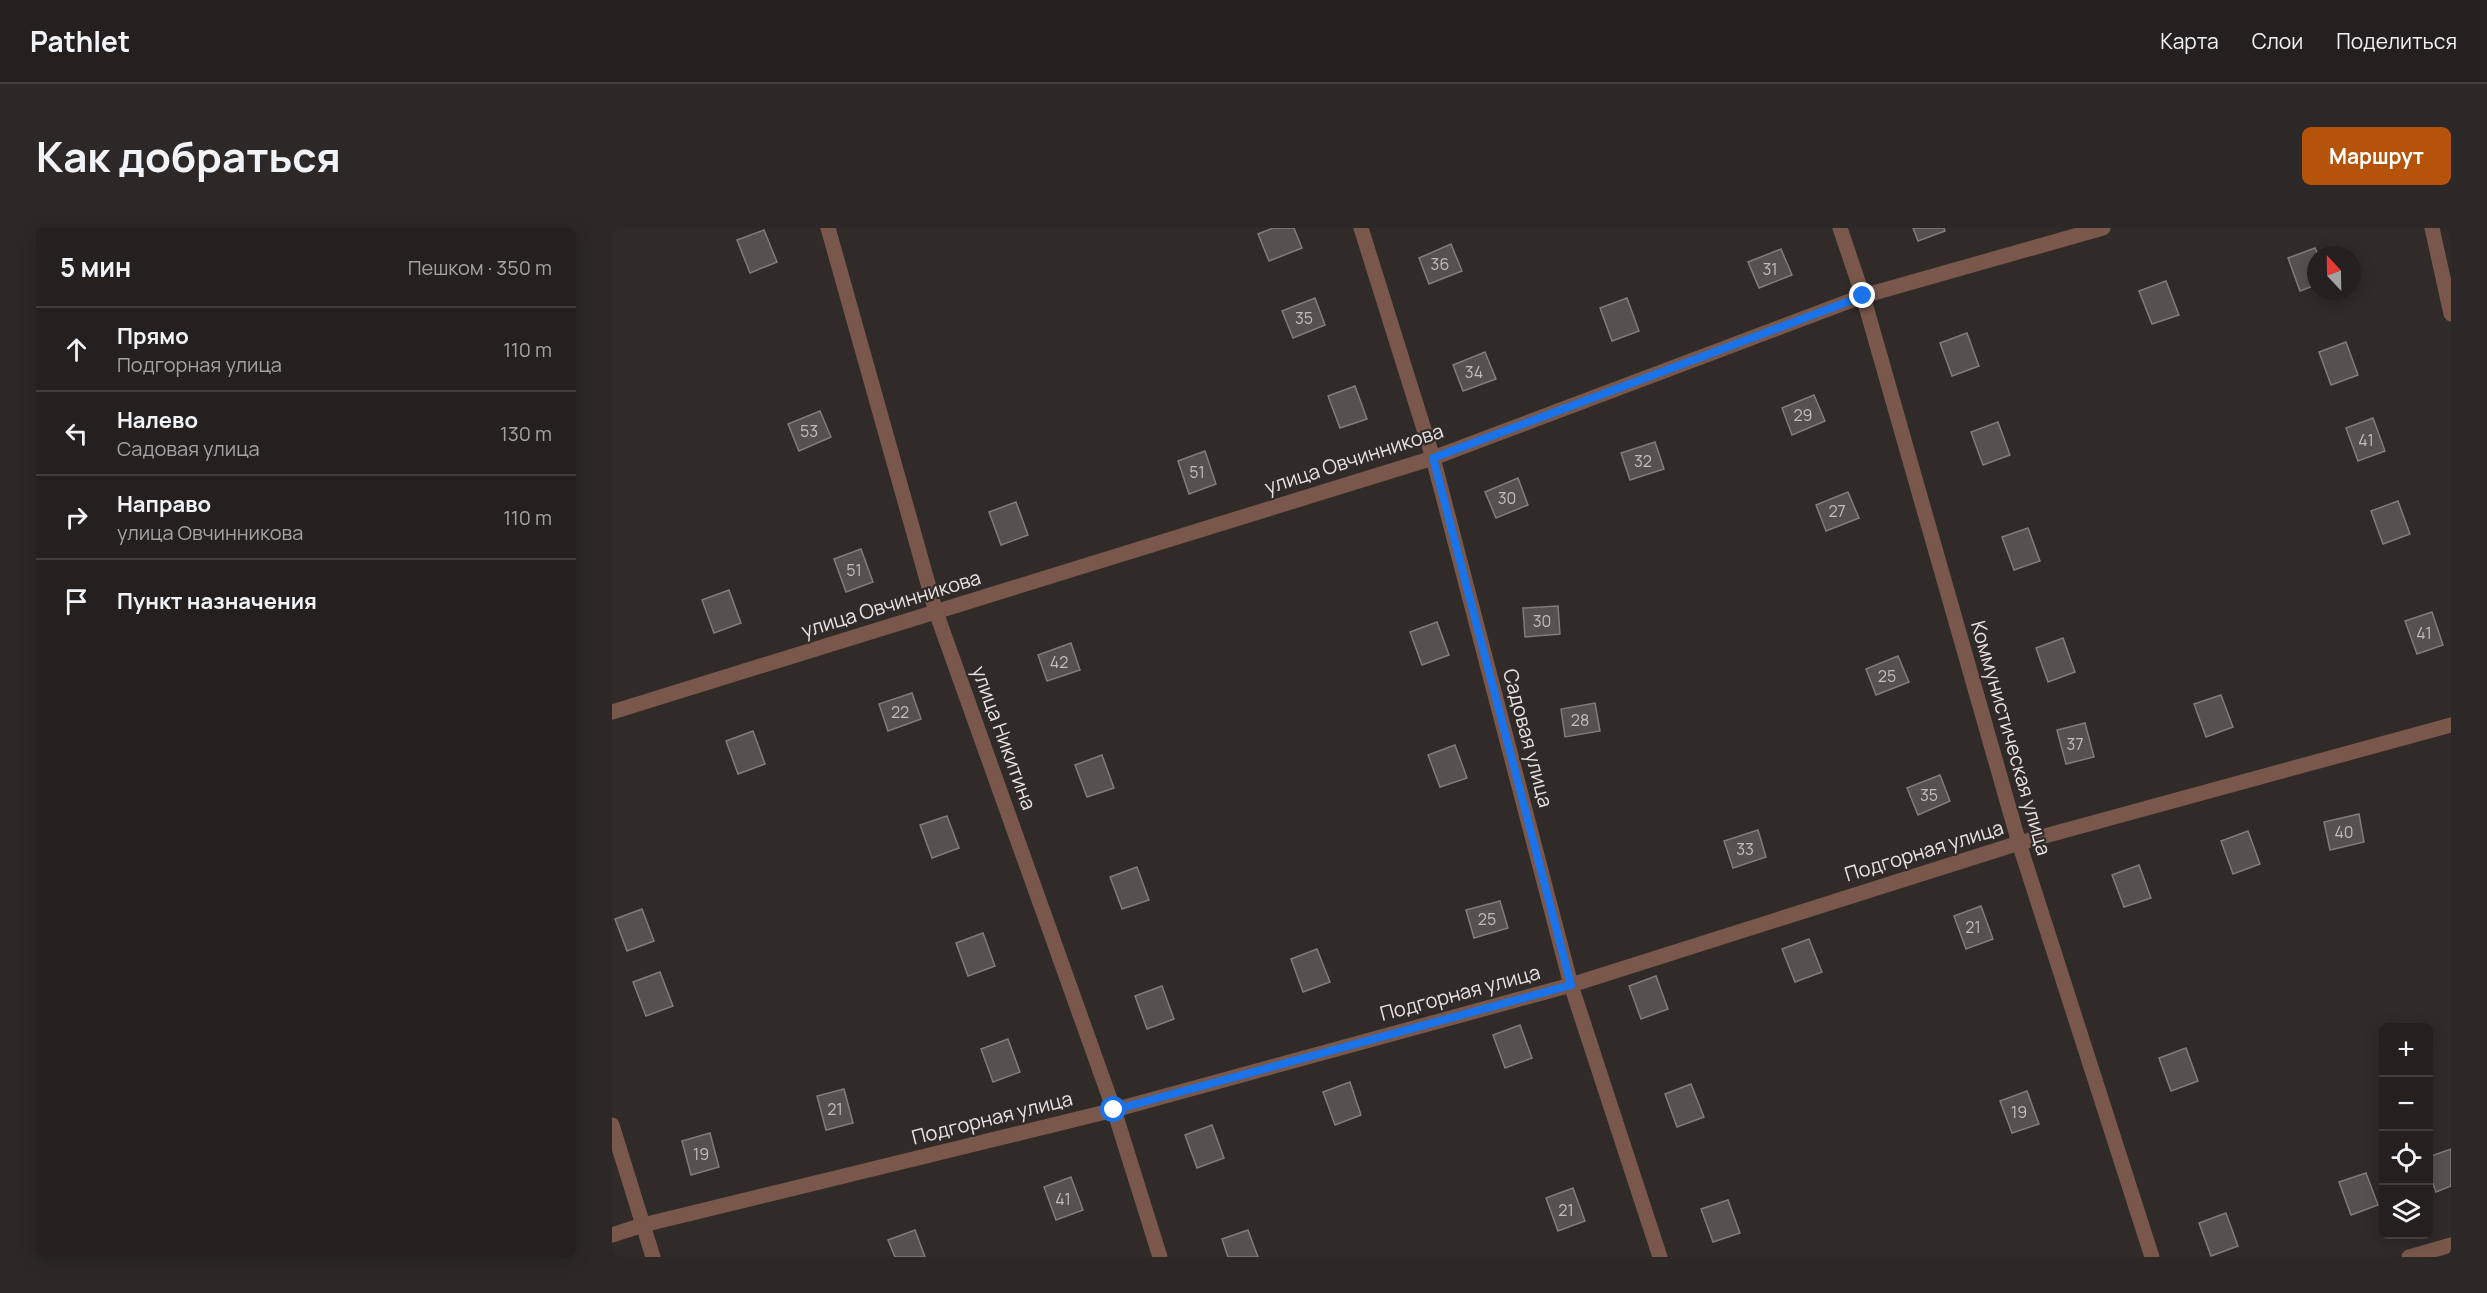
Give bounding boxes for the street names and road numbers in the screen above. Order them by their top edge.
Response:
street label: улица Овчинникова [1261,417,1447,500]
street label: улица Овчинникова [798,563,984,644]
street label: Коммунистическая улица [1965,617,2058,858]
street label: улица Никитина [966,662,1043,814]
street label: Садовая улица [1497,666,1560,810]
street label: Подгорная улица [1841,814,2007,888]
street label: Подгорная улица [1377,958,1543,1027]
street label: Подгорная улица [909,1084,1075,1151]

